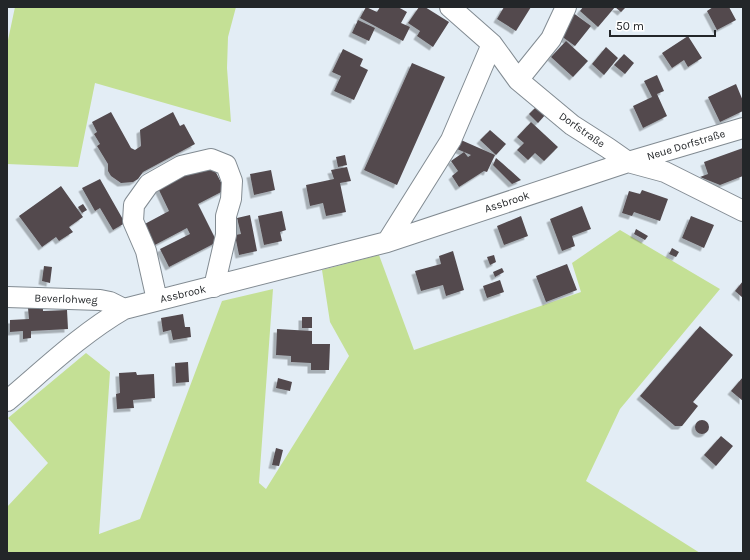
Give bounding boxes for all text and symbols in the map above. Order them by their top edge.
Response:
scale bar [610,12,715,38]
text: 50 m [616,19,644,33]
street label: Dorfstraße [557,109,608,151]
street label: Neue Dorfstraße [645,127,727,163]
street label: Assbrook [483,189,531,215]
street label: Assbrook [159,282,207,306]
street label: Beverlohweg [34,291,99,307]

